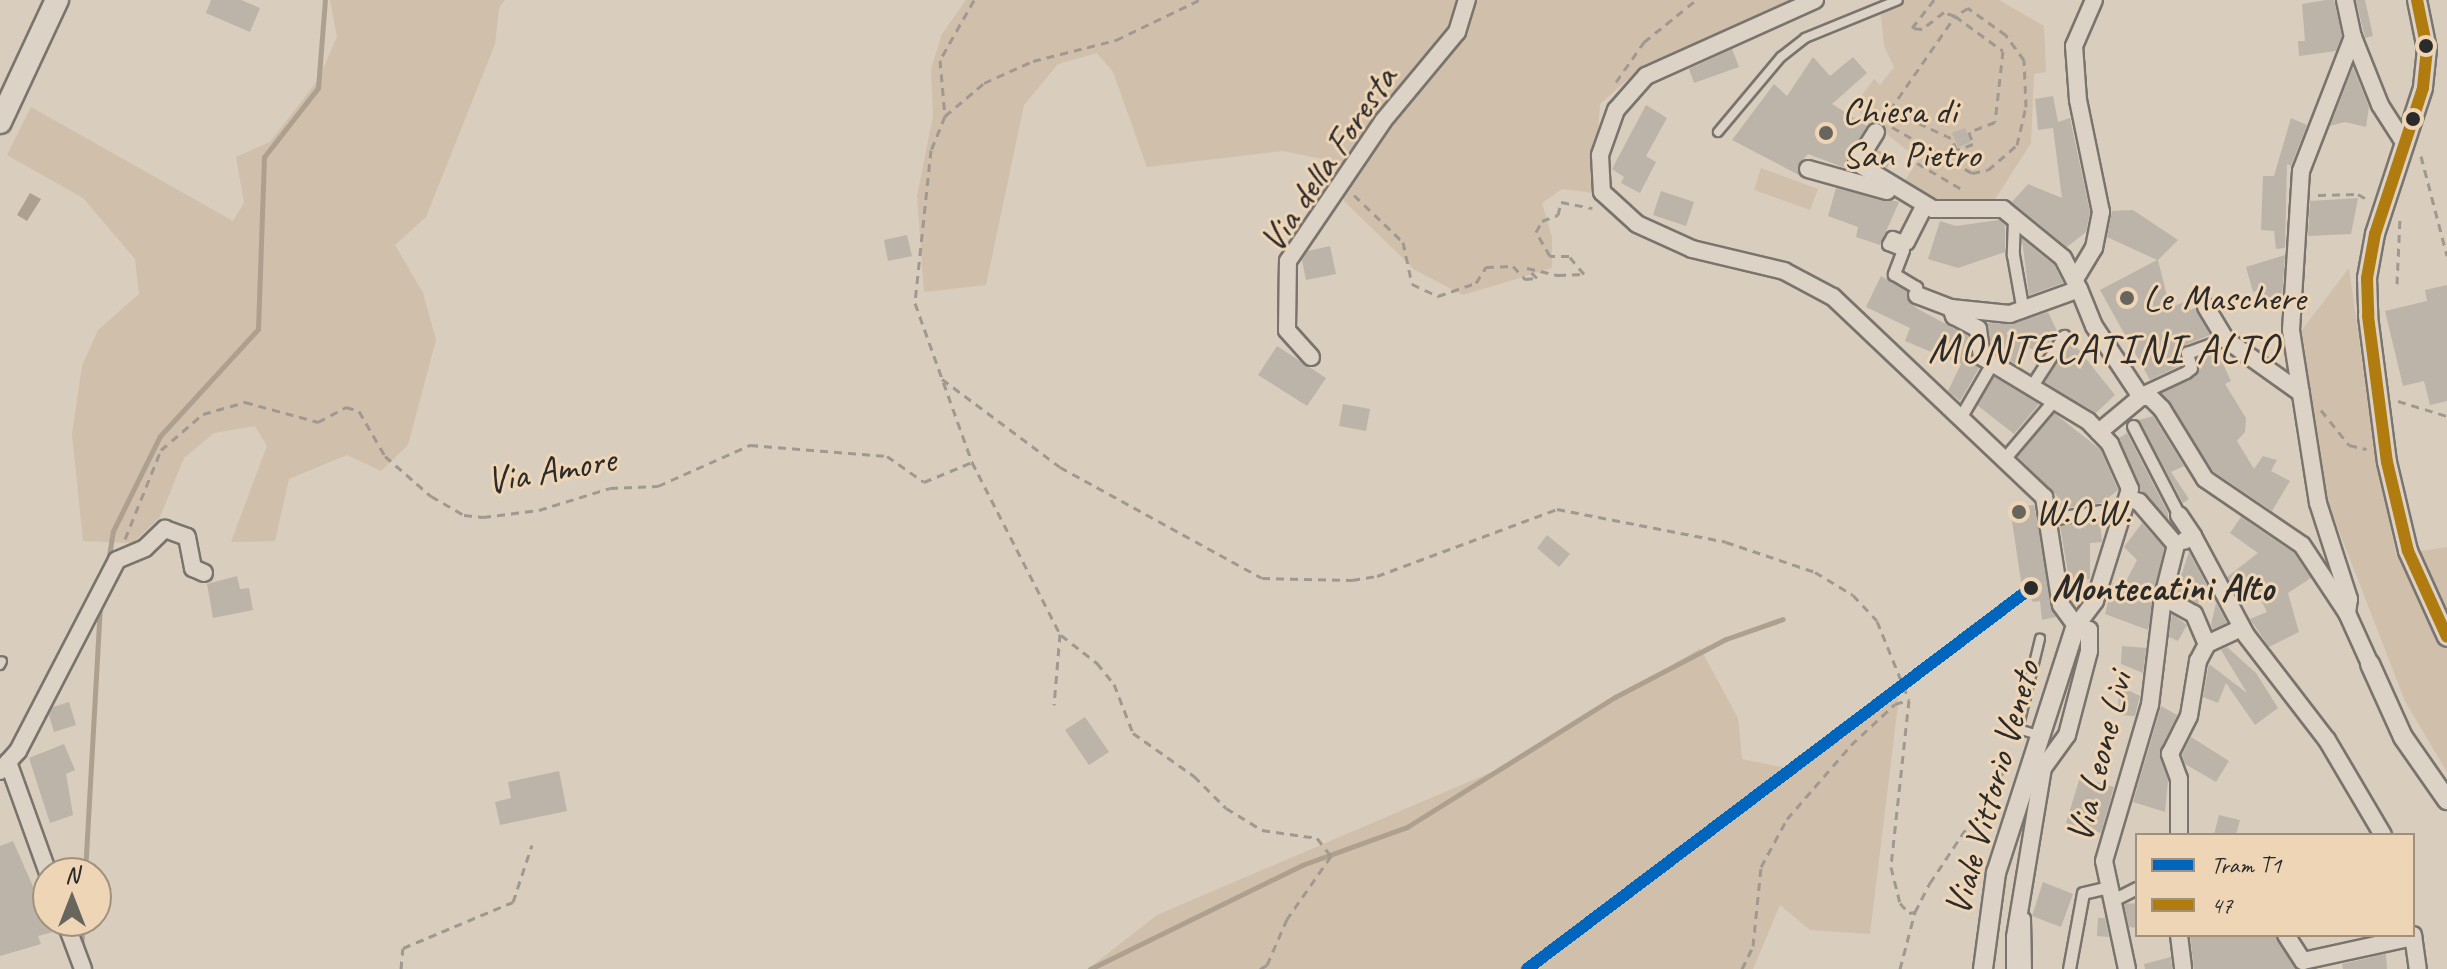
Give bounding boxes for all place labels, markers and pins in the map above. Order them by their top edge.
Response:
unlabelled marker [2418,38,2434,54]
place label: Chiesa di San Pietro [1842,88,1980,178]
unlabelled marker [2405,111,2421,127]
marker: Chiesa di San Pietro [1817,124,1835,142]
place label: Le Maschere [2143,275,2307,321]
marker: Le Maschere [2118,289,2136,307]
place label: W.O.W. [2035,489,2131,535]
marker: W.O.W. [2010,503,2028,521]
place label: Montecatini Alto [2052,565,2273,611]
marker: Montecatini Alto [2017,574,2045,602]

